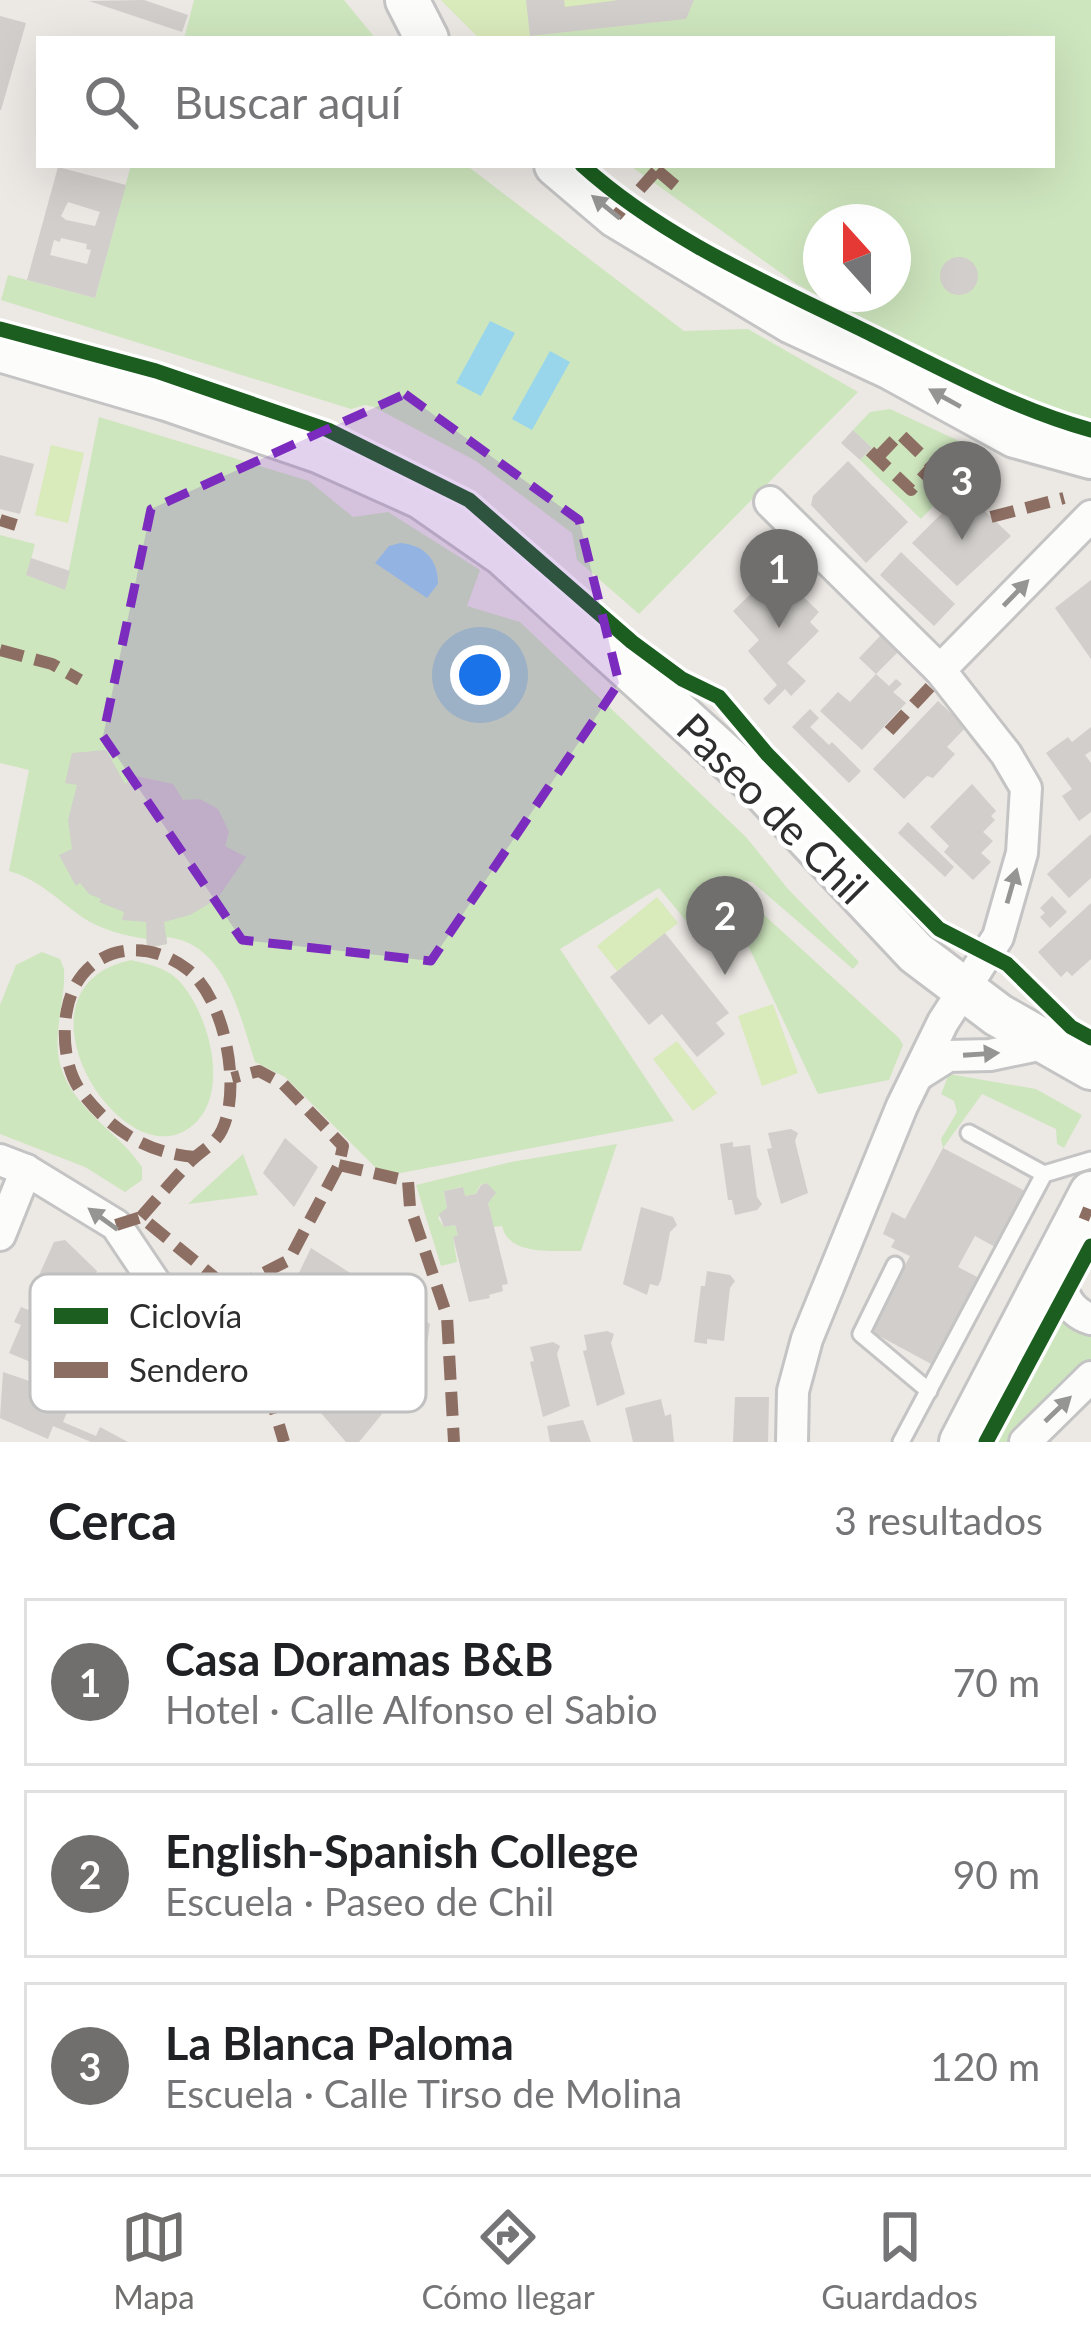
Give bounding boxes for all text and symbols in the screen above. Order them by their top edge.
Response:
search box [36,36,1055,168]
icon: search [78,69,144,135]
text: Buscar aquí [174,75,401,129]
one-way arrow [590,194,621,220]
north arrow [803,204,911,312]
one-way arrow [927,388,962,409]
pin: 3 [923,441,1001,540]
pin: 1 [740,529,818,628]
one-way arrow [1001,579,1029,608]
your location [450,645,510,705]
street label: Paseo de Chil [668,703,878,913]
one-way arrow [1004,867,1023,904]
pin: 2 [686,876,764,975]
one-way arrow [963,1045,1000,1064]
one-way arrow [87,1208,119,1231]
legend [30,1274,426,1412]
text: Ciclovía [129,1295,242,1335]
text: Sendero [129,1349,249,1389]
one-way arrow [1043,1396,1072,1424]
text: Cerca [48,1490,177,1551]
text: 3 resultados [834,1497,1043,1543]
text: Casa Doramas B&B [165,1632,553,1686]
text: 1 [79,1659,101,1705]
text: 70 m [953,1659,1040,1705]
text: Hotel · Calle Alfonso el Sabio [165,1686,658,1732]
text: English-Spanish College [165,1824,639,1878]
text: 2 [79,1851,101,1897]
text: 90 m [953,1851,1040,1897]
text: Escuela · Paseo de Chil [165,1878,554,1924]
text: La Blanca Paloma [165,2016,514,2070]
text: 3 [79,2043,101,2089]
text: 120 m [930,2043,1040,2089]
text: Escuela · Calle Tirso de Molina [165,2070,682,2116]
tab: Mapa [113,2204,195,2316]
tab: Cómo llegar [421,2204,595,2316]
tab: Guardados [821,2204,978,2316]

